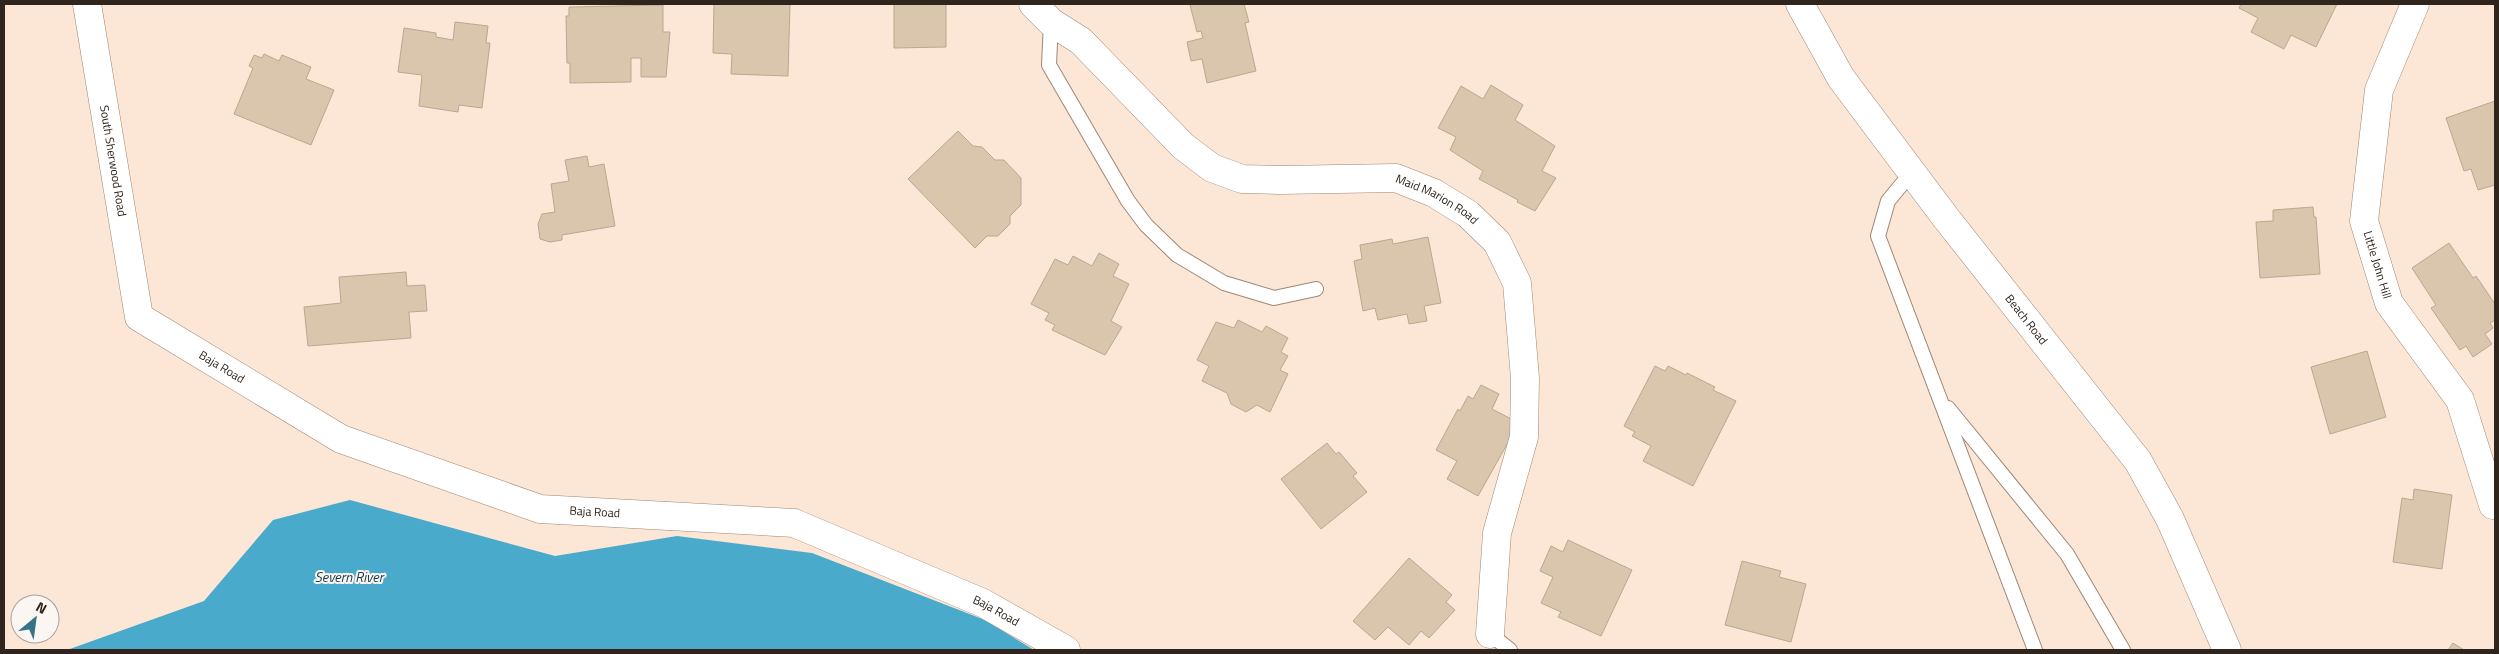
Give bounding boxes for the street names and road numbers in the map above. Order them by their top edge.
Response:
street label: South Sherwood Road [95,104,132,218]
street label: Maid Marion Road [1393,169,1483,228]
street label: Little John Hill [2359,229,2397,301]
street label: Beach Road [2001,290,2053,349]
street label: Baja Road [195,345,249,388]
street label: Baja Road [569,501,621,522]
street label: Baja Road [970,590,1023,631]

